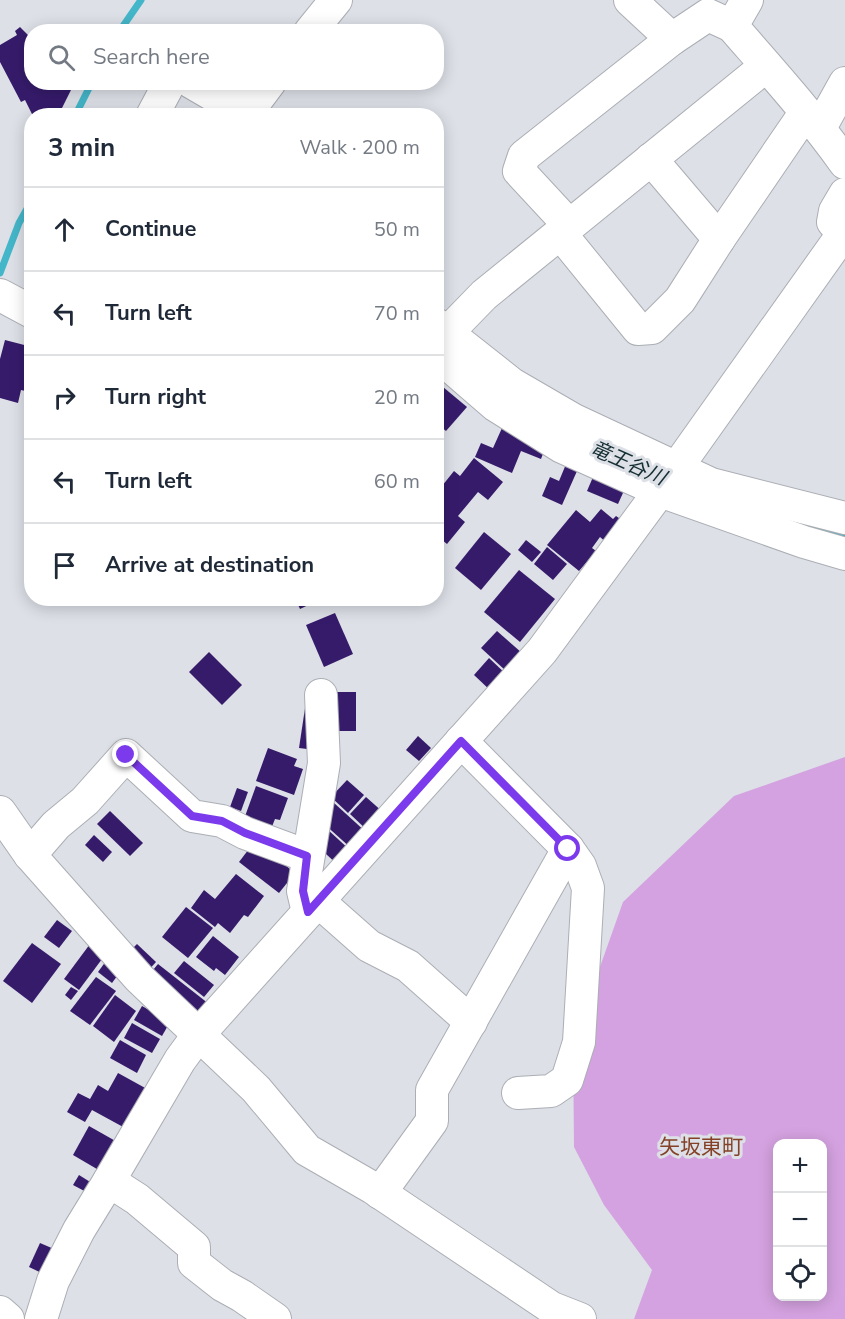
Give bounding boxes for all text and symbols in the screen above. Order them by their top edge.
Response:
search box [24,24,444,90]
icon: search [45,41,78,74]
text: Search here [93,42,210,72]
text: 3 min [48,130,115,165]
text: Walk · 200 m [300,134,420,161]
icon: ahead [48,213,81,246]
text: Continue [105,214,196,244]
text: 50 m [374,216,420,243]
icon: left [48,297,81,330]
text: Turn left [105,298,192,328]
text: 70 m [374,300,420,327]
icon: right [48,381,81,414]
text: Turn right [105,382,206,412]
text: 20 m [374,384,420,411]
water label: 竜王谷川 [586,434,672,492]
icon: left [48,465,81,498]
text: Turn left [105,466,192,496]
text: 60 m [374,468,420,495]
icon: arrive [48,549,81,582]
text: Arrive at destination [105,550,314,580]
route end [112,741,138,767]
route start [554,835,580,861]
district label: 矢坂東町 [659,1133,743,1161]
map controls [773,1139,827,1301]
button: + [773,1139,827,1193]
button: − [773,1193,827,1247]
button: locate [773,1247,827,1301]

